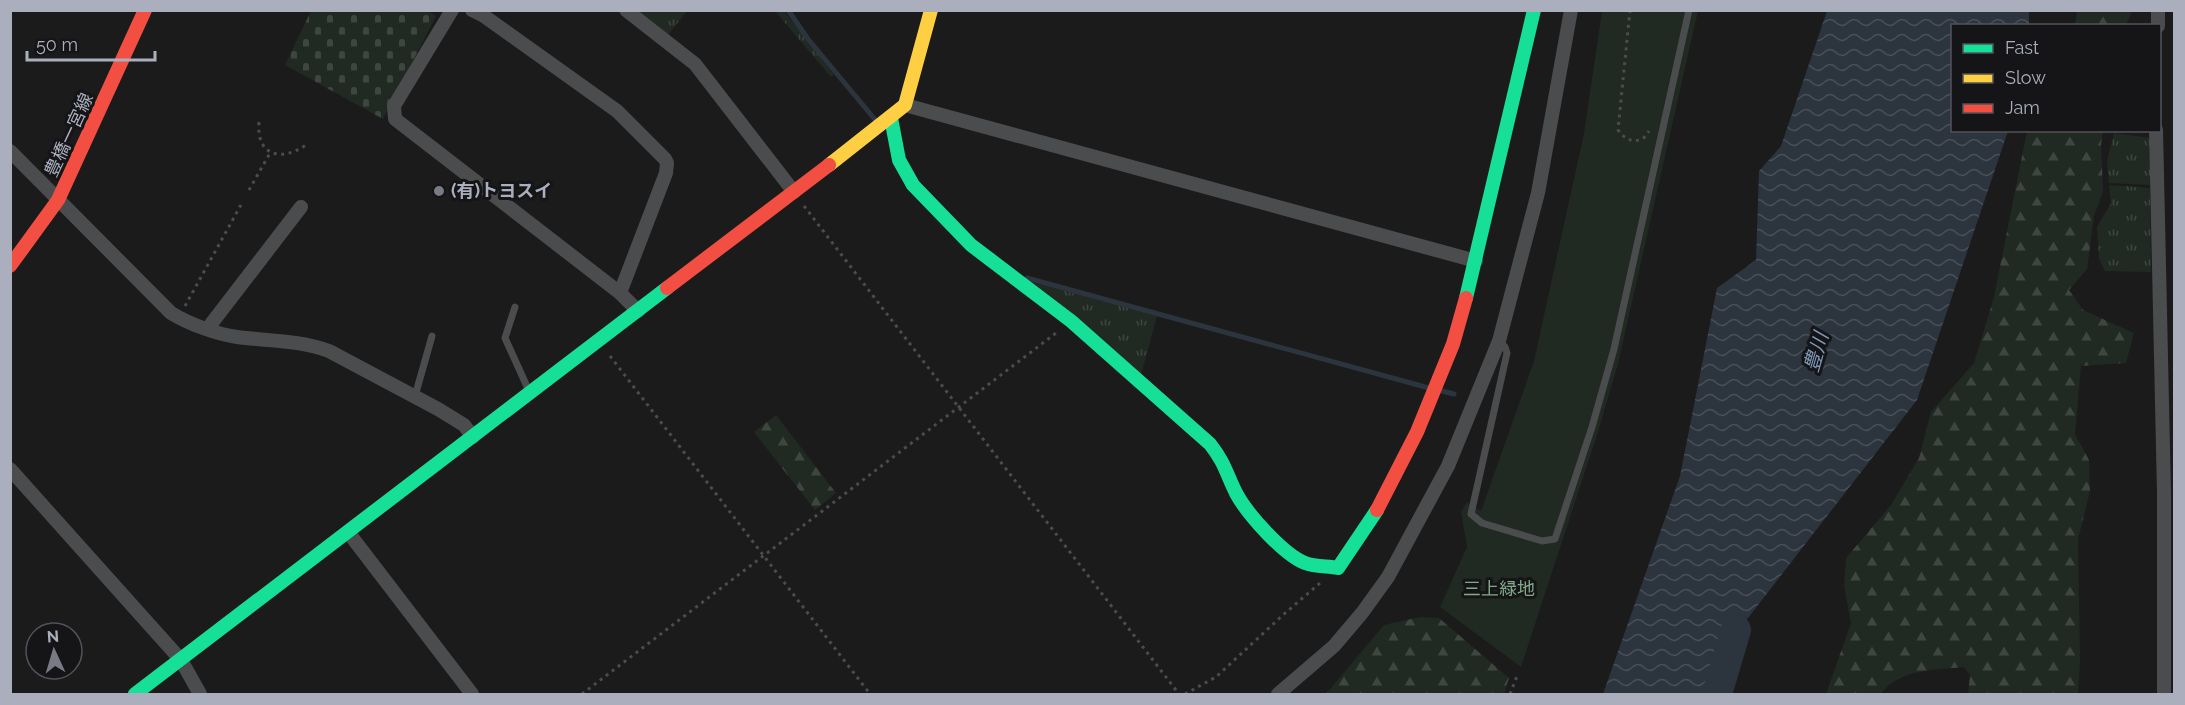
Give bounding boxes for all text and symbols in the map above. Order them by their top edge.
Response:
scale bar [27,24,154,62]
legend [1951,24,2161,132]
text: 50 m [36,34,78,55]
text: Fast [2005,37,2039,58]
text: Slow [2005,67,2046,88]
street label: 豊橋一宮線 [40,90,97,180]
text: Jam [2005,97,2040,118]
place label: (有)トヨスイ [451,180,552,201]
marker: (有)トヨスイ [432,184,446,198]
water label: 豊川 [1799,328,1834,375]
park label: 三上緑地 [1463,578,1535,599]
north arrow [24,621,84,681]
text: N [46,627,60,646]

